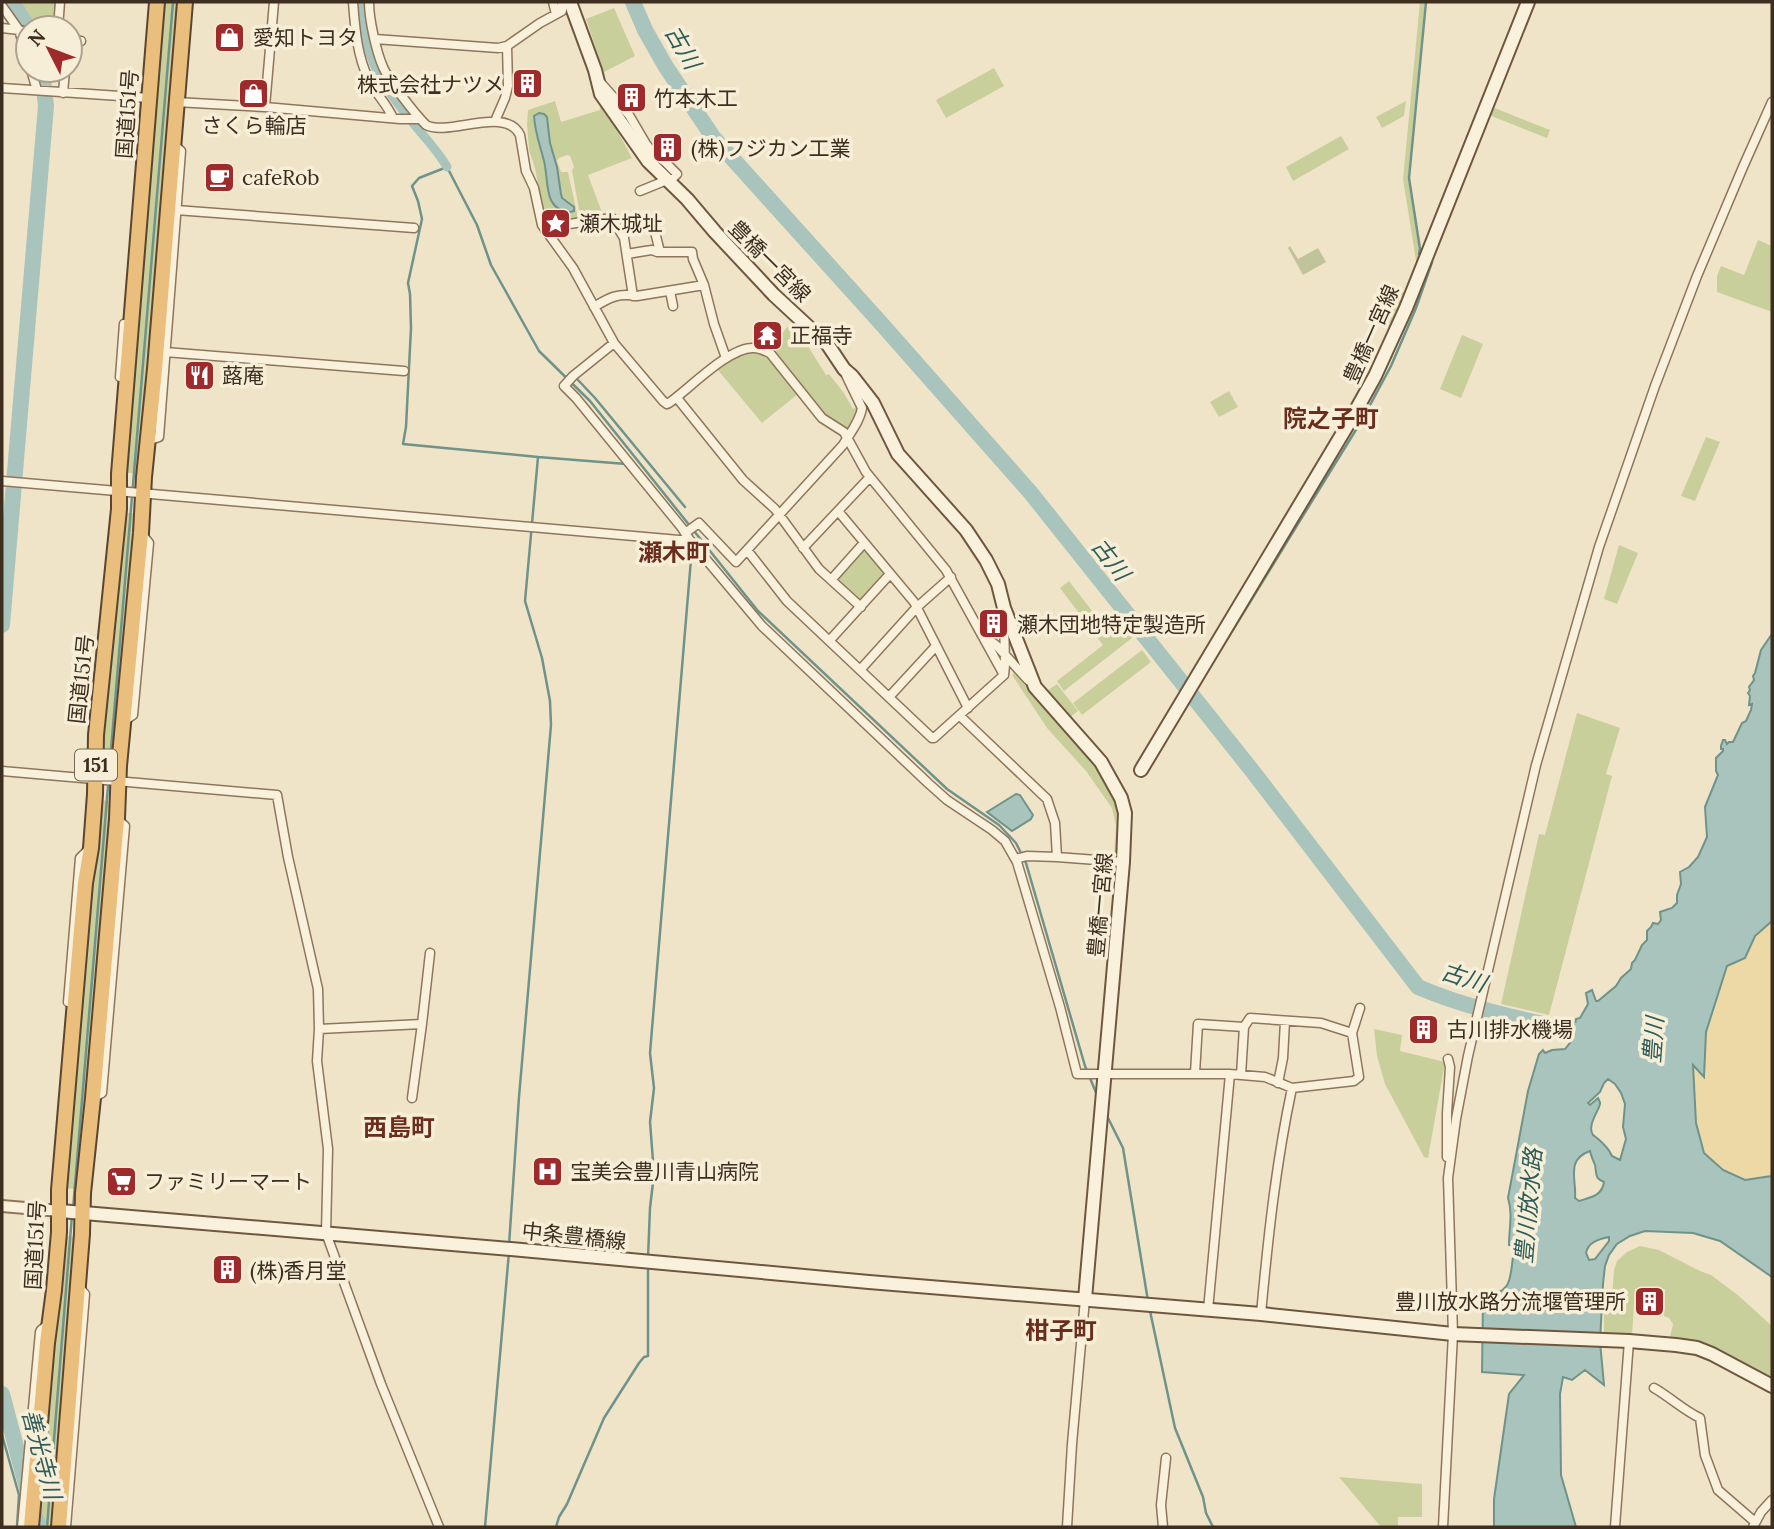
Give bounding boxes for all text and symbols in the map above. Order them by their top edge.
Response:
north arrow [14,14,84,84]
shop icon: 愛知トヨタ [213,20,247,54]
water label: 古川 [659,20,709,77]
text: N [23,24,50,51]
place label: 愛知トヨタ [253,24,358,51]
building icon: 株式会社ナツメ [510,67,544,101]
street label: 国道151号 [110,68,144,160]
place label: 株式会社ナツメ [357,71,504,98]
shop icon: さくら輪店 [237,76,271,110]
building icon: 竹本木工 [614,81,648,115]
place label: 竹本木工 [654,85,738,112]
place label: さくら輪店 [202,112,307,139]
building icon: (株)フジカン工業 [651,131,685,165]
place label: (株)フジカン工業 [691,135,851,162]
cafe icon: cafeRob [202,160,236,194]
place label: cafeRob [242,164,320,191]
place icon: 瀬木城址 [539,206,573,240]
place label: 瀬木城址 [579,210,663,237]
street label: 豊橋一宮線 [723,214,817,308]
street label: 豊橋一宮線 [1337,281,1405,387]
temple icon: 正福寺 [750,318,784,352]
place label: 正福寺 [790,322,853,349]
restaurant icon: 蕗庵 [182,358,216,392]
place label: 蕗庵 [222,362,264,389]
district label: 院之子町 [1283,403,1379,434]
water label: 古川 [1085,532,1138,588]
district label: 瀬木町 [638,537,710,568]
building icon: 瀬木団地特定製造所 [977,607,1011,641]
place label: 瀬木団地特定製造所 [1017,611,1206,638]
street label: 国道151号 [63,633,99,725]
road number: 151 [75,750,117,780]
street label: 豊橋一宮線 [1082,852,1118,958]
water label: 古川 [1438,956,1493,999]
building icon: 古川排水機場 [1407,1012,1441,1046]
water label: 豊川 [1637,1013,1669,1064]
place label: 古川排水機場 [1447,1016,1573,1043]
district label: 西島町 [363,1112,435,1143]
water label: 豊川放水路 [1509,1145,1548,1265]
hospital icon: 宝美会豊川青山病院 [530,1154,564,1188]
place label: 宝美会豊川青山病院 [570,1158,759,1185]
supermarket icon: ファミリーマート [104,1164,138,1198]
place label: ファミリーマート [144,1168,312,1195]
street label: 国道151号 [19,1199,51,1291]
street label: 中条豊橋線 [520,1217,628,1255]
building icon: (株)香月堂 [210,1253,244,1287]
place label: (株)香月堂 [250,1257,347,1284]
building icon: 豊川放水路分流堰管理所 [1632,1284,1666,1318]
place label: 豊川放水路分流堰管理所 [1395,1288,1626,1315]
district label: 柑子町 [1025,1315,1097,1346]
water label: 善光寺川 [16,1406,69,1505]

